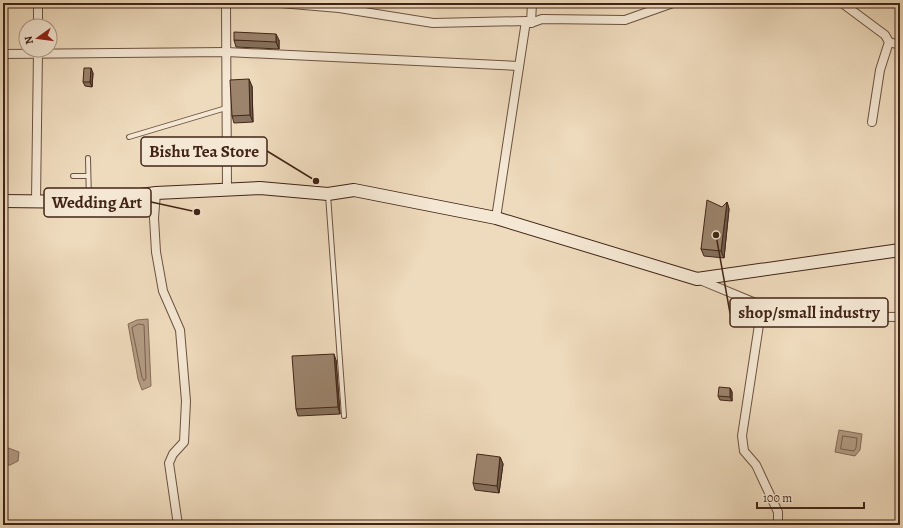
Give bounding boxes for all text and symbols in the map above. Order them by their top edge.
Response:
north arrow [18,18,58,58]
text: N [21,35,37,46]
callout: Bishu Tea Store [141,137,267,166]
text: Bishu Tea Store [149,140,259,163]
callout: Wedding Art [44,188,151,217]
text: Wedding Art [51,191,143,214]
callout: shop/small industry [730,298,888,327]
text: shop/small industry [738,301,881,324]
scale bar [757,484,864,510]
text: 100 m [763,490,792,506]

